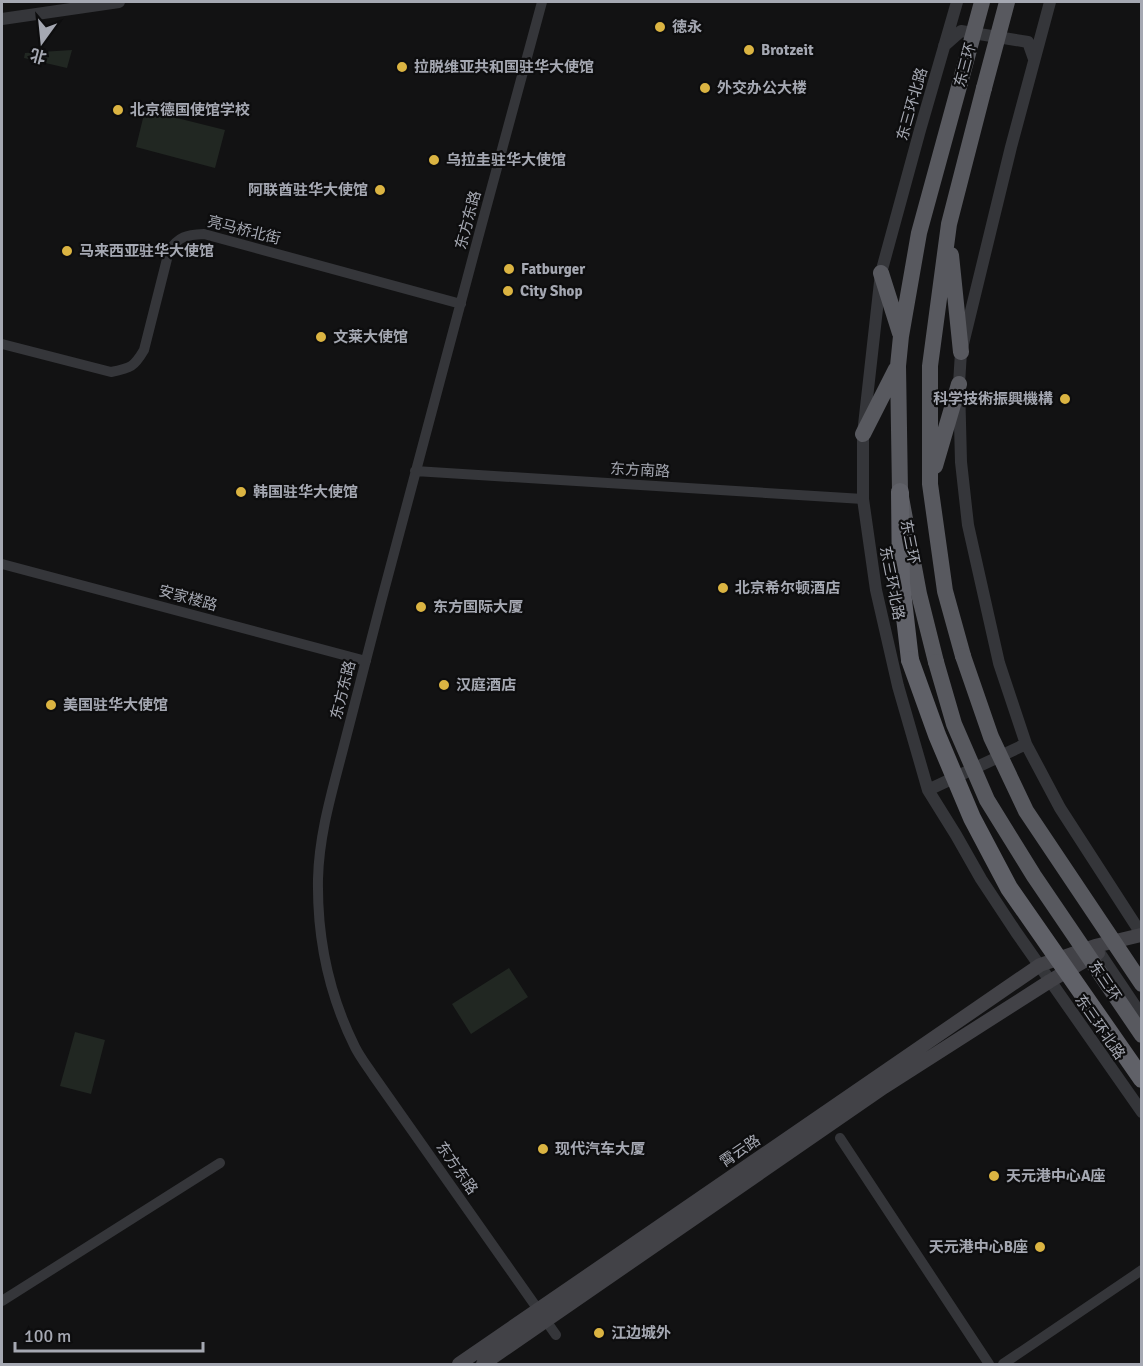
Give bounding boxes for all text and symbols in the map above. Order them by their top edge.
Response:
north arrow [12,12,72,72]
place label: 徳永 [672,18,702,36]
marker: 徳永 [653,20,667,34]
place label: Brotzeit [761,41,814,59]
street label: 东三环 [950,41,980,89]
marker: Brotzeit [742,43,756,57]
text: 北 [28,44,49,67]
place label: 拉脱维亚共和国驻华大使馆 [414,58,594,76]
marker: 拉脱维亚共和国驻华大使馆 [395,60,409,74]
street label: 东三环北路 [893,65,931,143]
place label: 外交办公大楼 [717,79,807,97]
marker: 外交办公大楼 [698,81,712,95]
place label: 北京德国使馆学校 [130,101,250,119]
marker: 北京德国使馆学校 [111,103,125,117]
place label: 乌拉圭驻华大使馆 [446,151,566,169]
marker: 乌拉圭驻华大使馆 [427,153,441,167]
place label: 阿联酋驻华大使馆 [248,181,368,199]
marker: 阿联酋驻华大使馆 [373,183,387,197]
street label: 东方东路 [452,189,484,251]
street label: 亮马桥北街 [205,212,283,248]
place label: 马来西亚驻华大使馆 [79,242,214,260]
marker: 马来西亚驻华大使馆 [60,244,74,258]
place label: Fatburger [521,260,585,278]
marker: Fatburger [502,262,516,276]
place label: City Shop [520,282,582,300]
marker: City Shop [501,284,515,298]
place label: 文莱大使馆 [333,328,408,346]
marker: 文莱大使馆 [314,330,328,344]
place label: 科学技術振興機構 [933,390,1053,408]
marker: 科学技術振興機構 [1058,392,1072,406]
street label: 东方南路 [610,459,670,481]
place label: 韩国驻华大使馆 [253,483,358,501]
marker: 韩国驻华大使馆 [234,485,248,499]
street label: 东三环 [897,518,923,566]
street label: 东三环北路 [876,544,908,622]
place label: 北京希尔顿酒店 [735,579,840,597]
marker: 北京希尔顿酒店 [716,581,730,595]
street label: 安家楼路 [157,582,219,614]
place label: 东方国际大厦 [433,598,523,616]
marker: 东方国际大厦 [414,600,428,614]
street label: 东方东路 [327,659,359,721]
place label: 汉庭酒店 [456,676,516,694]
marker: 汉庭酒店 [437,678,451,692]
place label: 美国驻华大使馆 [63,696,168,714]
marker: 美国驻华大使馆 [44,698,58,712]
street label: 东三环 [1085,957,1125,1005]
street label: 东三环北路 [1071,991,1129,1063]
street label: 霄云路 [716,1131,764,1171]
street label: 东方东路 [432,1138,482,1198]
place label: 现代汽车大厦 [555,1140,645,1158]
marker: 现代汽车大厦 [536,1142,550,1156]
place label: 天元港中心A座 [1006,1167,1106,1185]
marker: 天元港中心A座 [987,1169,1001,1183]
place label: 天元港中心B座 [929,1238,1028,1256]
marker: 天元港中心B座 [1033,1240,1047,1254]
scale bar [15,1315,202,1353]
place label: 江边城外 [611,1324,671,1342]
text: 100 m [24,1325,71,1347]
marker: 江边城外 [592,1326,606,1340]

